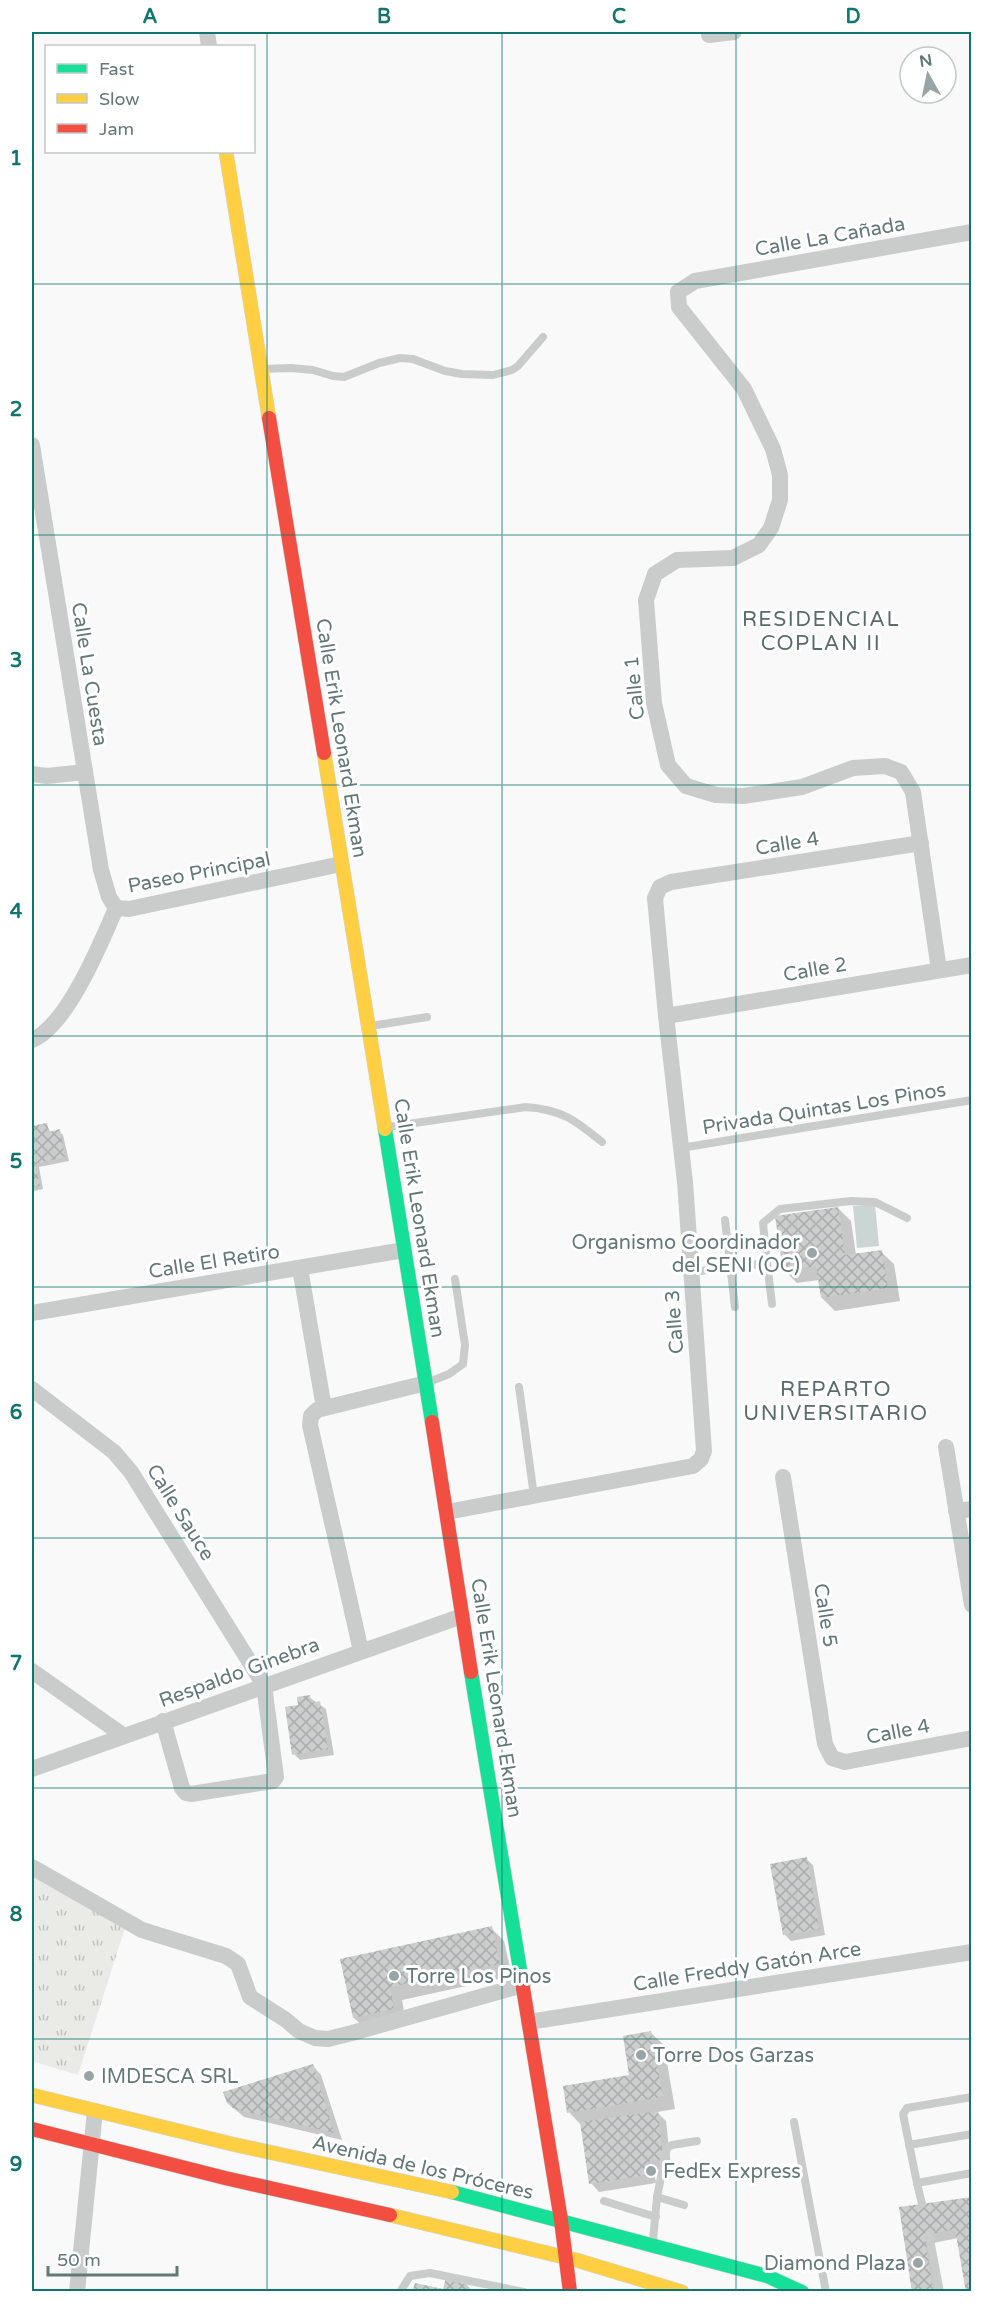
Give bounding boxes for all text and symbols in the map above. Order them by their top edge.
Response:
text: A [143,5,158,29]
text: B [377,5,391,29]
text: C [612,5,626,29]
text: D [845,5,861,29]
legend [45,45,255,153]
north arrow [898,45,958,105]
text: N [918,50,934,72]
text: Fast [99,58,134,80]
text: Slow [99,88,140,110]
text: Jam [99,118,134,140]
text: 1 [10,147,22,171]
street label: Calle La Cañada [753,212,907,262]
text: 2 [10,398,22,422]
street label: Calle La Cuesta [66,601,112,748]
district label: RESIDENCIAL COPLAN II [742,607,900,656]
street label: Calle Erik Leonard Ekman [310,617,372,860]
text: 3 [10,649,22,673]
street label: Calle 1 [620,655,650,721]
street label: Calle 4 [754,827,821,861]
street label: Paseo Principal [126,847,273,899]
text: 4 [10,900,23,924]
street label: Calle 2 [781,953,849,987]
street label: Privada Quintas Los Pinos [701,1078,948,1140]
street label: Calle Erik Leonard Ekman [388,1097,450,1340]
text: 5 [10,1150,22,1174]
place label: Organismo Coordinador del SENI (OC) [572,1231,800,1278]
street label: Calle El Retiro [147,1240,281,1284]
marker: Organismo Coordinador del SENI (OC) [805,1246,819,1260]
street label: Calle 3 [661,1289,689,1355]
district label: REPARTO UNIVERSITARIO [743,1377,929,1426]
text: 6 [10,1401,22,1425]
street label: Calle Sauce [141,1460,219,1565]
street label: Calle Erik Leonard Ekman [465,1577,527,1820]
street label: Calle 5 [808,1582,842,1649]
street label: Respaldo Ginebra [156,1633,323,1713]
text: 7 [10,1652,22,1676]
street label: Calle 4 [864,1714,932,1750]
text: 8 [10,1903,22,1927]
street label: Calle Freddy Gatón Arce [632,1937,863,1997]
place label: Torre Los Pinos [406,1965,551,1989]
marker: Torre Los Pinos [387,1969,401,1983]
place label: Torre Dos Garzas [653,2044,814,2068]
marker: Torre Dos Garzas [634,2048,648,2062]
place label: IMDESCA SRL [101,2065,239,2089]
marker: IMDESCA SRL [82,2069,96,2083]
street label: Avenida de los Próceres [310,2131,536,2205]
text: 9 [10,2153,22,2177]
place label: FedEx Express [663,2160,801,2184]
marker: FedEx Express [644,2164,658,2178]
scale bar [48,2239,177,2277]
text: 50 m [57,2249,101,2271]
place label: Diamond Plaza [764,2252,906,2276]
marker: Diamond Plaza [911,2256,925,2270]

